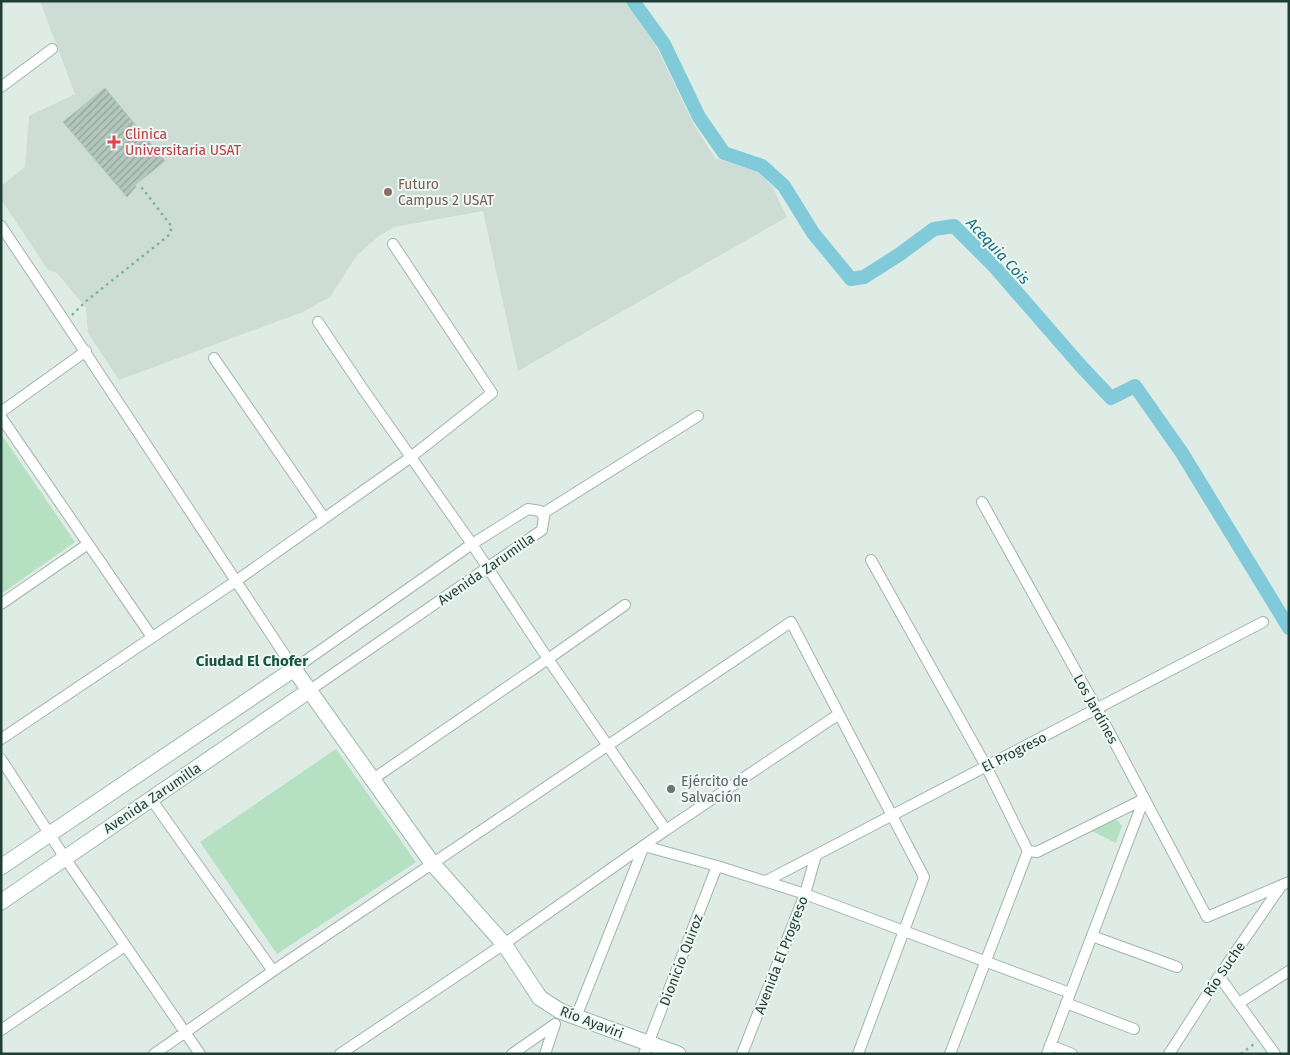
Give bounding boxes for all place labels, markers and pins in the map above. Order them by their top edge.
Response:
place label: Clinica Universitaria USAT [125,126,242,159]
marker: Clinica Universitaria USAT [107,135,121,149]
place label: Futuro Campus 2 USAT [398,176,495,209]
marker: Futuro Campus 2 USAT [382,186,394,198]
place label: Ejército de Salvación [681,773,748,806]
marker: Ejército de Salvación [665,783,677,795]

